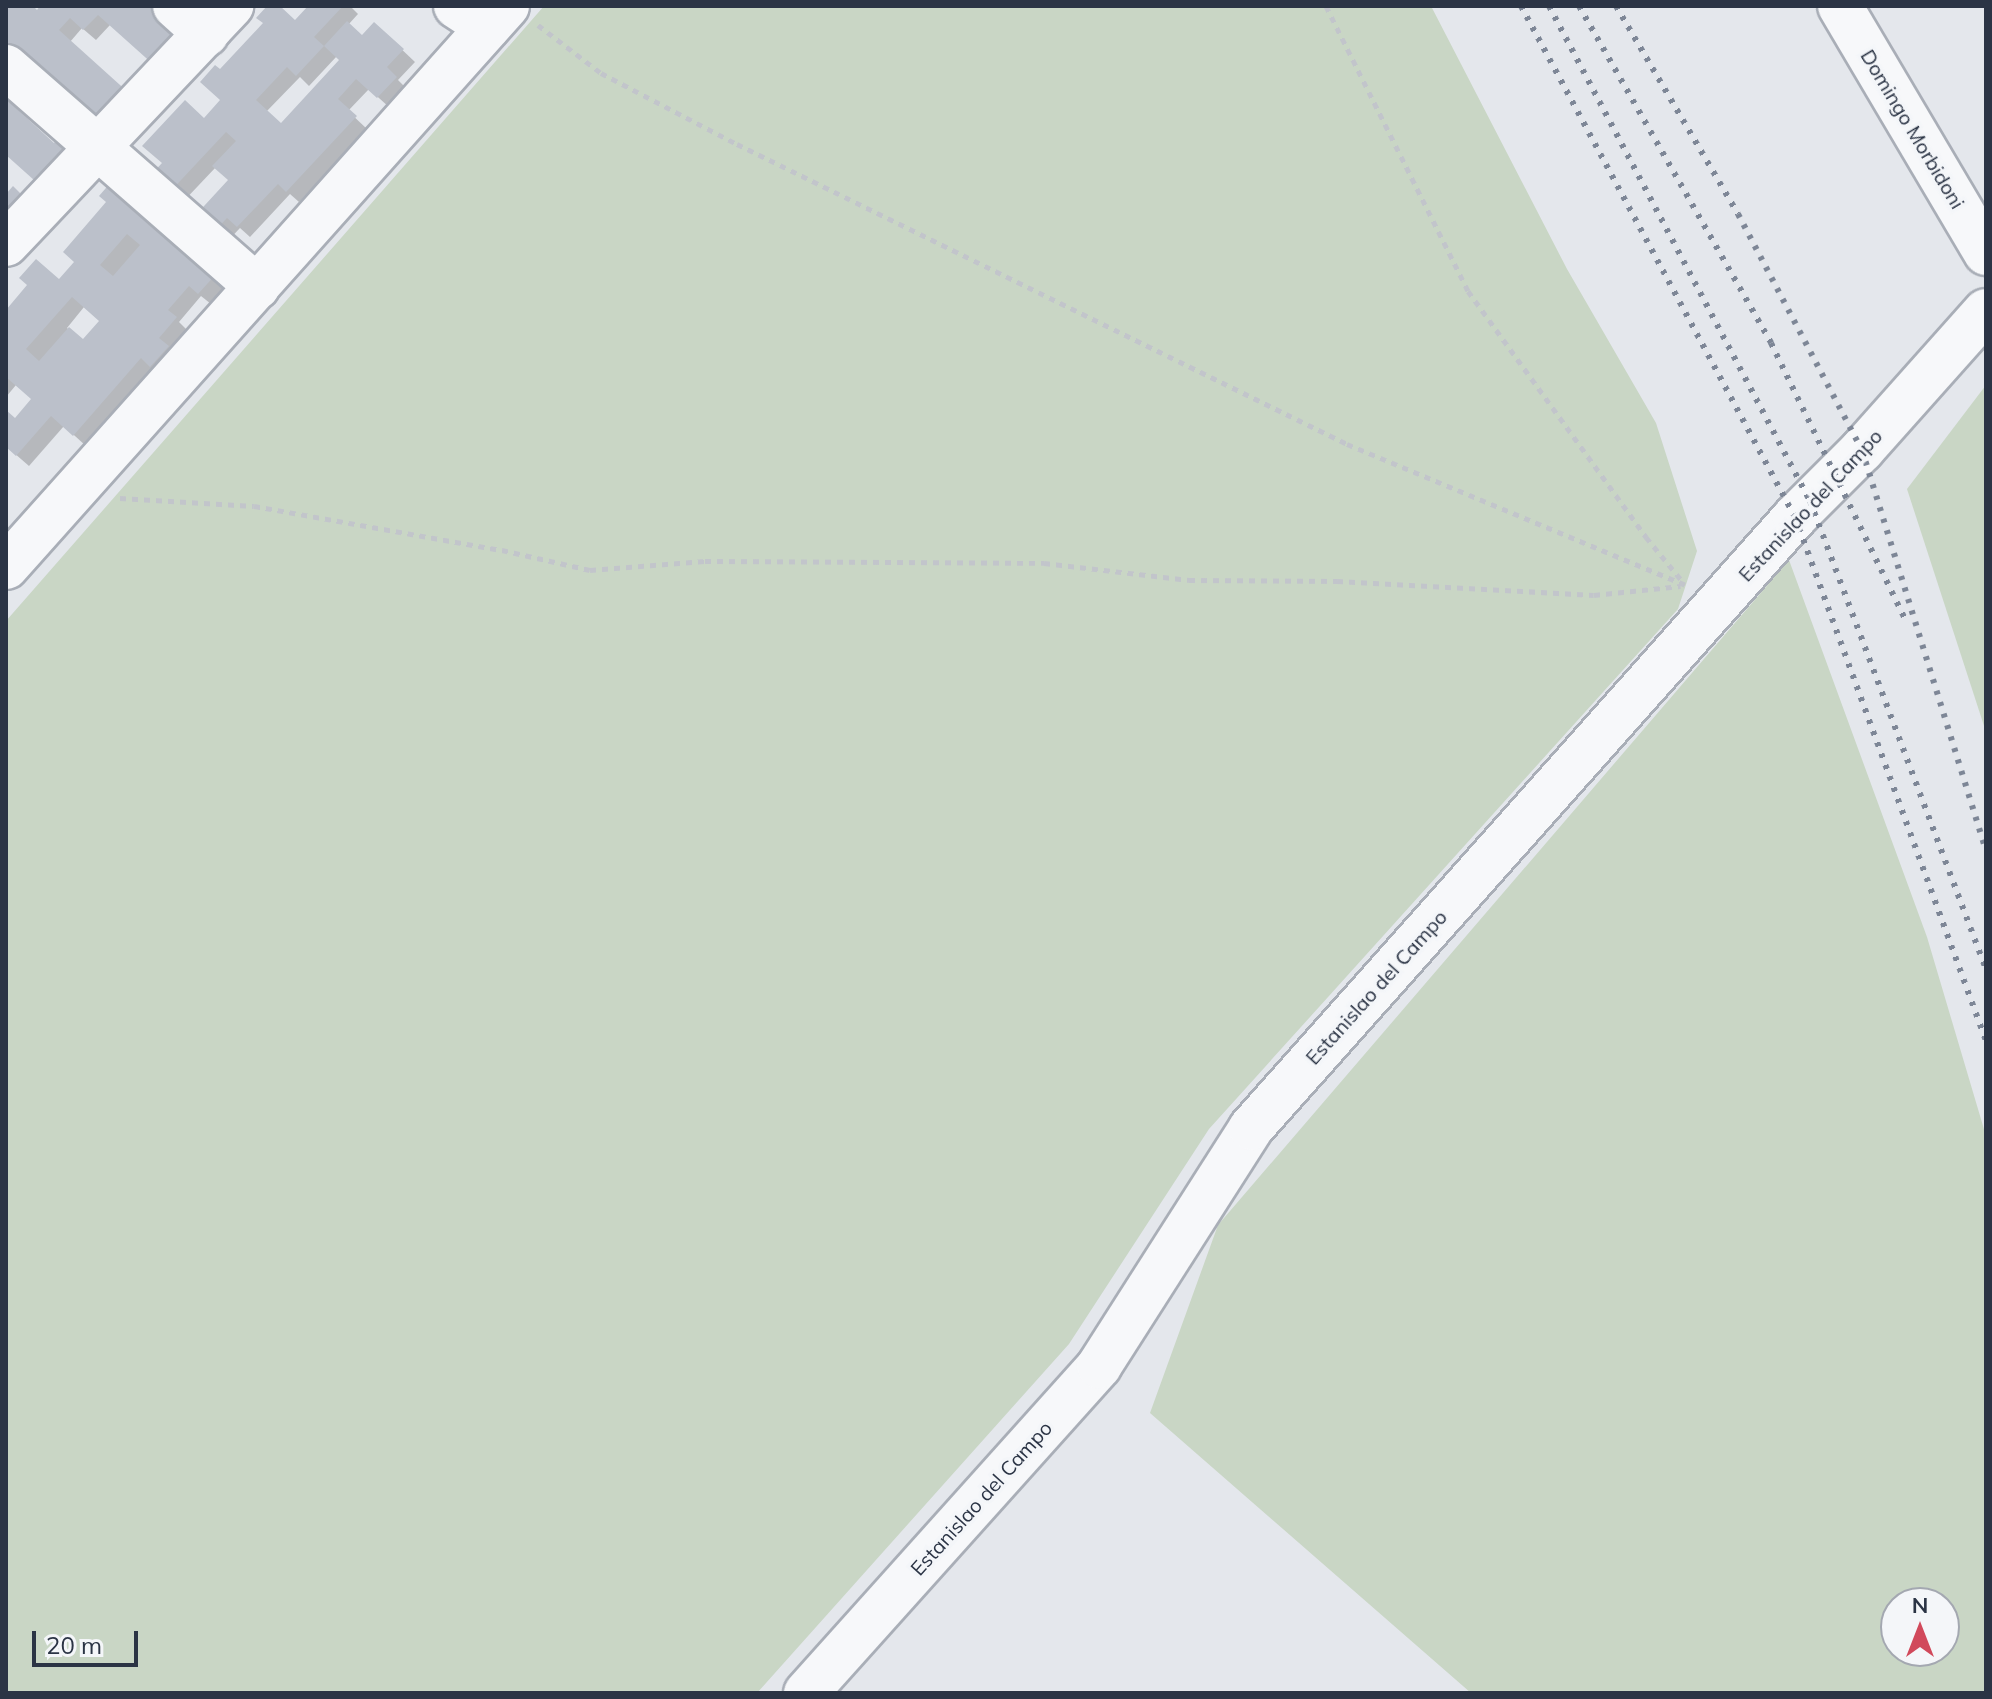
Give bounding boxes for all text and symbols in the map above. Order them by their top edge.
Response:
street label: Domingo Morbidoni [1856,45,1970,213]
street label: Estanislao del Campo [1733,424,1887,586]
street label: Estanislao del Campo [1300,905,1452,1069]
street label: Estanislao del Campo [905,1416,1057,1580]
north arrow [1880,1587,1960,1667]
text: N [1912,1591,1928,1619]
scale bar [36,1615,142,1665]
text: 20 m [46,1630,102,1660]

